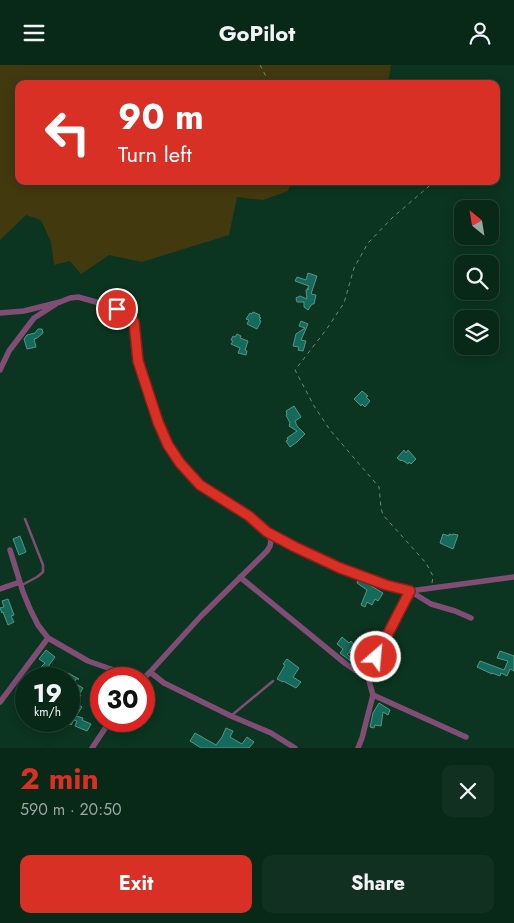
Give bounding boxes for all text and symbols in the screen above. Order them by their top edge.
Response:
text: GoPilot [219,17,295,49]
icon: menu [20,19,48,47]
icon: person [466,19,494,47]
text: 90 m [118,92,204,142]
icon: left [35,100,100,165]
text: Turn left [118,138,192,170]
north arrow [454,200,499,245]
map controls [454,200,499,355]
button: search [454,255,499,300]
pin [96,288,138,330]
icon: arrive [103,295,131,323]
button: layers [454,310,499,355]
position arrow [349,630,401,682]
speed limit sign: 30 [90,667,155,732]
text: 19 [33,675,62,711]
text: km/h [34,703,61,721]
text: 2 min [20,757,99,800]
button: close [442,765,494,817]
text: 590 m · 20:50 [20,798,122,821]
button: Exit [20,855,252,913]
button: Share [262,855,494,913]

